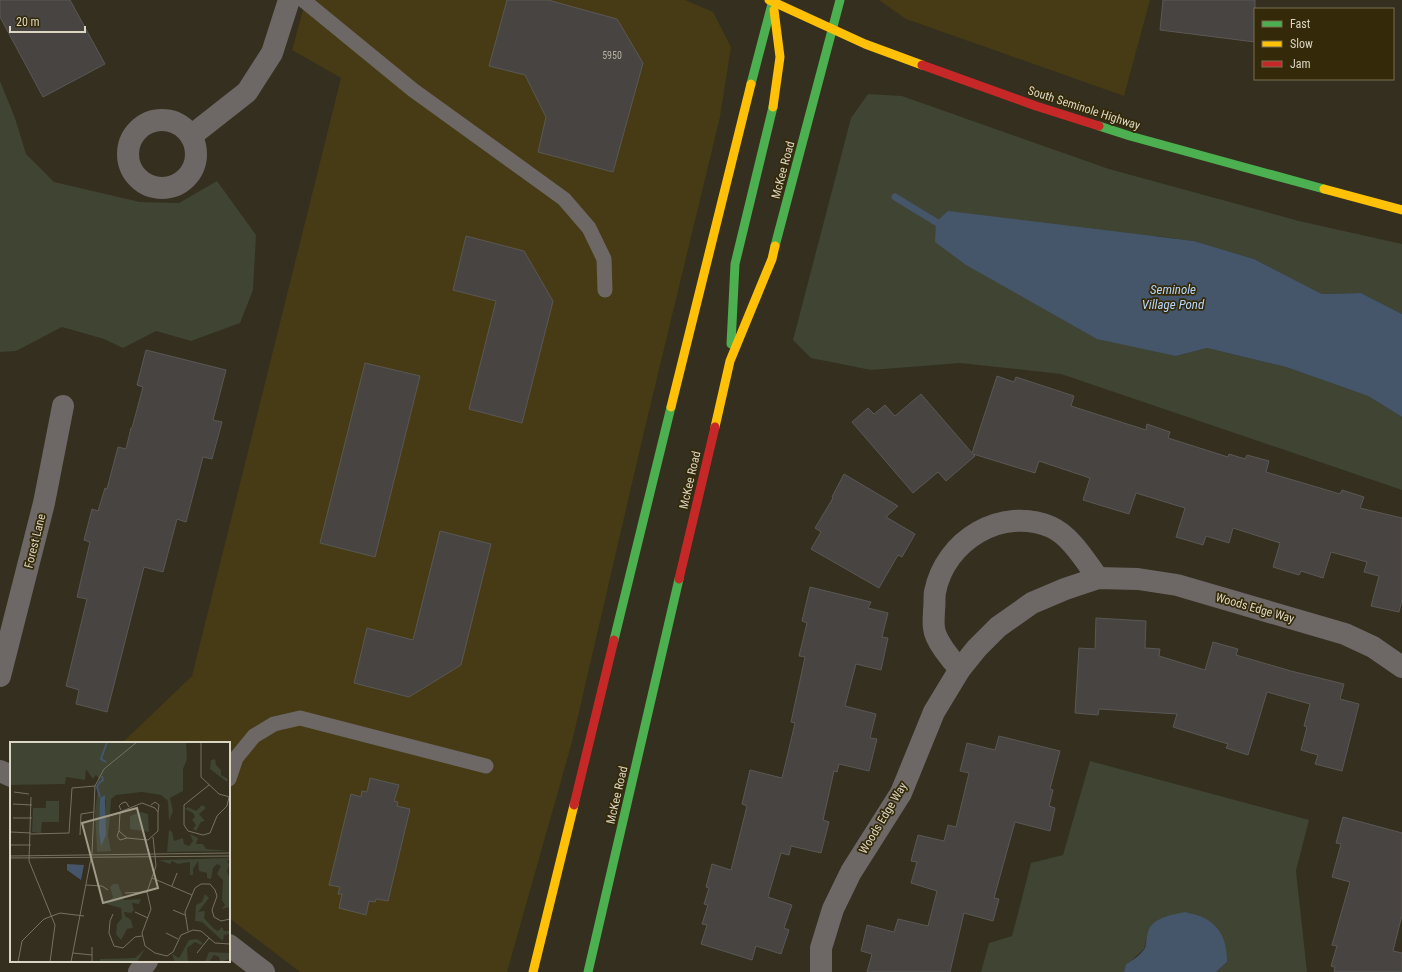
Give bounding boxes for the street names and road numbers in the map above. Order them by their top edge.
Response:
street label: South Seminole Highway [1026,83,1142,133]
street label: McKee Road [769,140,797,200]
street label: McKee Road [677,450,703,510]
street label: Forest Lane [21,512,49,570]
street label: Woods Edge Way [1214,590,1296,626]
street label: McKee Road [604,765,630,825]
street label: Woods Edge Way [856,780,910,856]

